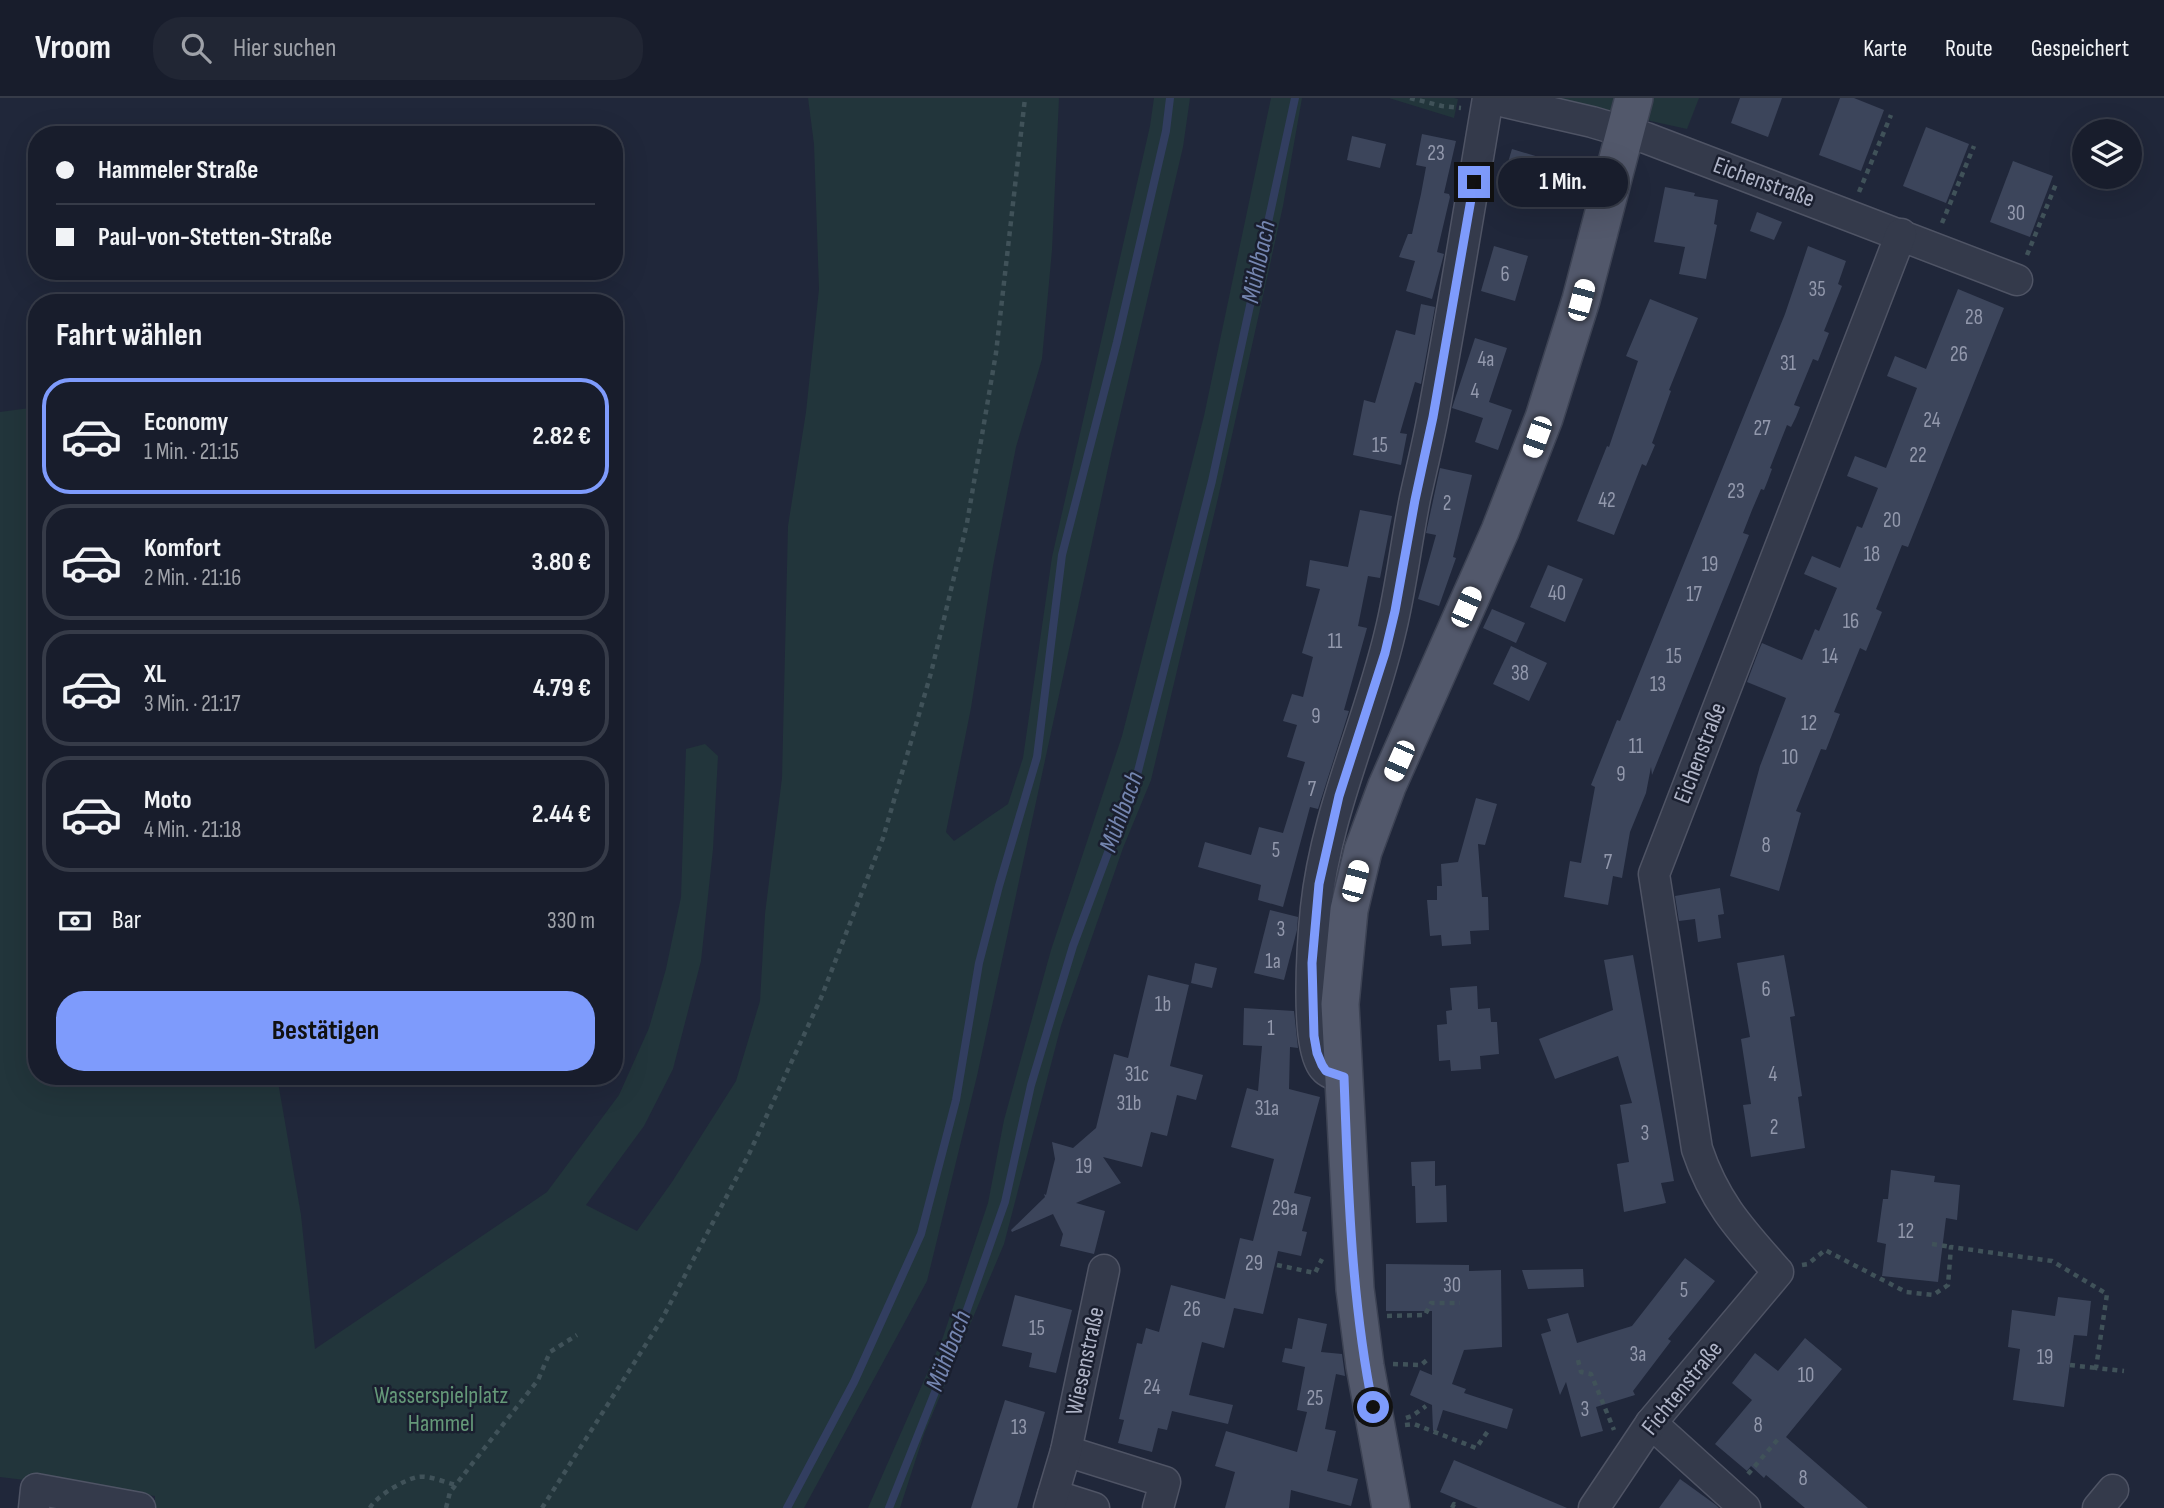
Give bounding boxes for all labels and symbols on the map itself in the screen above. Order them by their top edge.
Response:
house number: 23 [1427,141,1445,166]
street label: Eichenstraße [1709,150,1819,214]
callout: 1 Min. [1498,158,1628,206]
route end [1458,166,1490,198]
house number: 30 [2007,201,2025,226]
water label: Mühlbach [1235,218,1283,306]
house number: 6 [1500,262,1510,287]
car [1566,277,1597,323]
house number: 35 [1808,277,1826,302]
house number: 28 [1965,305,1983,330]
house number: 26 [1950,342,1968,367]
house number: 4a [1478,347,1494,372]
house number: 31 [1780,351,1797,376]
house number: 4 [1471,379,1480,404]
house number: 24 [1923,408,1941,433]
car [1520,414,1555,460]
house number: 27 [1753,416,1771,441]
house number: 15 [1372,433,1388,458]
house number: 22 [1909,443,1927,468]
house number: 23 [1727,479,1745,504]
house number: 42 [1598,488,1616,513]
house number: 2 [1443,491,1451,516]
house number: 20 [1883,508,1901,533]
house number: 18 [1864,542,1880,567]
house number: 19 [1702,552,1718,577]
house number: 40 [1548,581,1566,606]
house number: 17 [1686,582,1702,607]
car [1448,584,1485,630]
house number: 16 [1843,609,1859,634]
house number: 11 [1328,629,1343,654]
house number: 15 [1666,644,1682,669]
house number: 14 [1822,644,1838,669]
house number: 38 [1511,661,1529,686]
house number: 13 [1650,672,1666,697]
street label: Eichenstraße [1668,699,1732,807]
house number: 9 [1311,704,1321,729]
house number: 12 [1801,711,1817,736]
house number: 11 [1629,734,1644,759]
car [1381,738,1418,784]
house number: 10 [1782,745,1798,770]
house number: 9 [1616,762,1626,787]
water label: Mühlbach [1093,767,1151,857]
house number: 7 [1308,777,1317,802]
house number: 8 [1761,833,1771,858]
house number: 5 [1272,838,1280,863]
house number: 7 [1604,850,1613,875]
car [1340,858,1371,904]
house number: 3 [1277,917,1285,942]
house number: 1a [1265,949,1281,974]
house number: 6 [1761,977,1771,1002]
house number: 1b [1155,992,1171,1017]
house number: 1 [1267,1016,1275,1041]
house number: 31c [1125,1062,1149,1087]
house number: 4 [1769,1062,1778,1087]
house number: 31b [1116,1091,1142,1116]
house number: 31a [1255,1096,1279,1121]
house number: 2 [1770,1115,1778,1140]
house number: 3 [1641,1121,1649,1146]
house number: 19 [1076,1154,1092,1179]
house number: 29a [1272,1196,1298,1221]
house number: 12 [1898,1219,1914,1244]
house number: 29 [1245,1251,1263,1276]
house number: 30 [1443,1273,1461,1298]
house number: 5 [1680,1278,1688,1303]
house number: 26 [1183,1297,1201,1322]
street label: Wiesenstraße [1059,1304,1111,1418]
water label: Mühlbach [920,1306,978,1396]
house number: 15 [1029,1316,1045,1341]
street label: Fichtenstraße [1635,1335,1729,1441]
house number: 3a [1630,1342,1646,1367]
house number: 19 [2037,1345,2053,1370]
house number: 10 [1798,1363,1814,1388]
house number: 24 [1143,1375,1161,1400]
park label: Wasserspielplatz Hammel [374,1381,508,1438]
house number: 25 [1306,1386,1324,1411]
route start [1357,1391,1389,1423]
house number: 3 [1581,1397,1589,1422]
house number: 8 [1753,1413,1763,1438]
house number: 13 [1011,1415,1027,1440]
house number: 8 [1798,1466,1808,1491]

